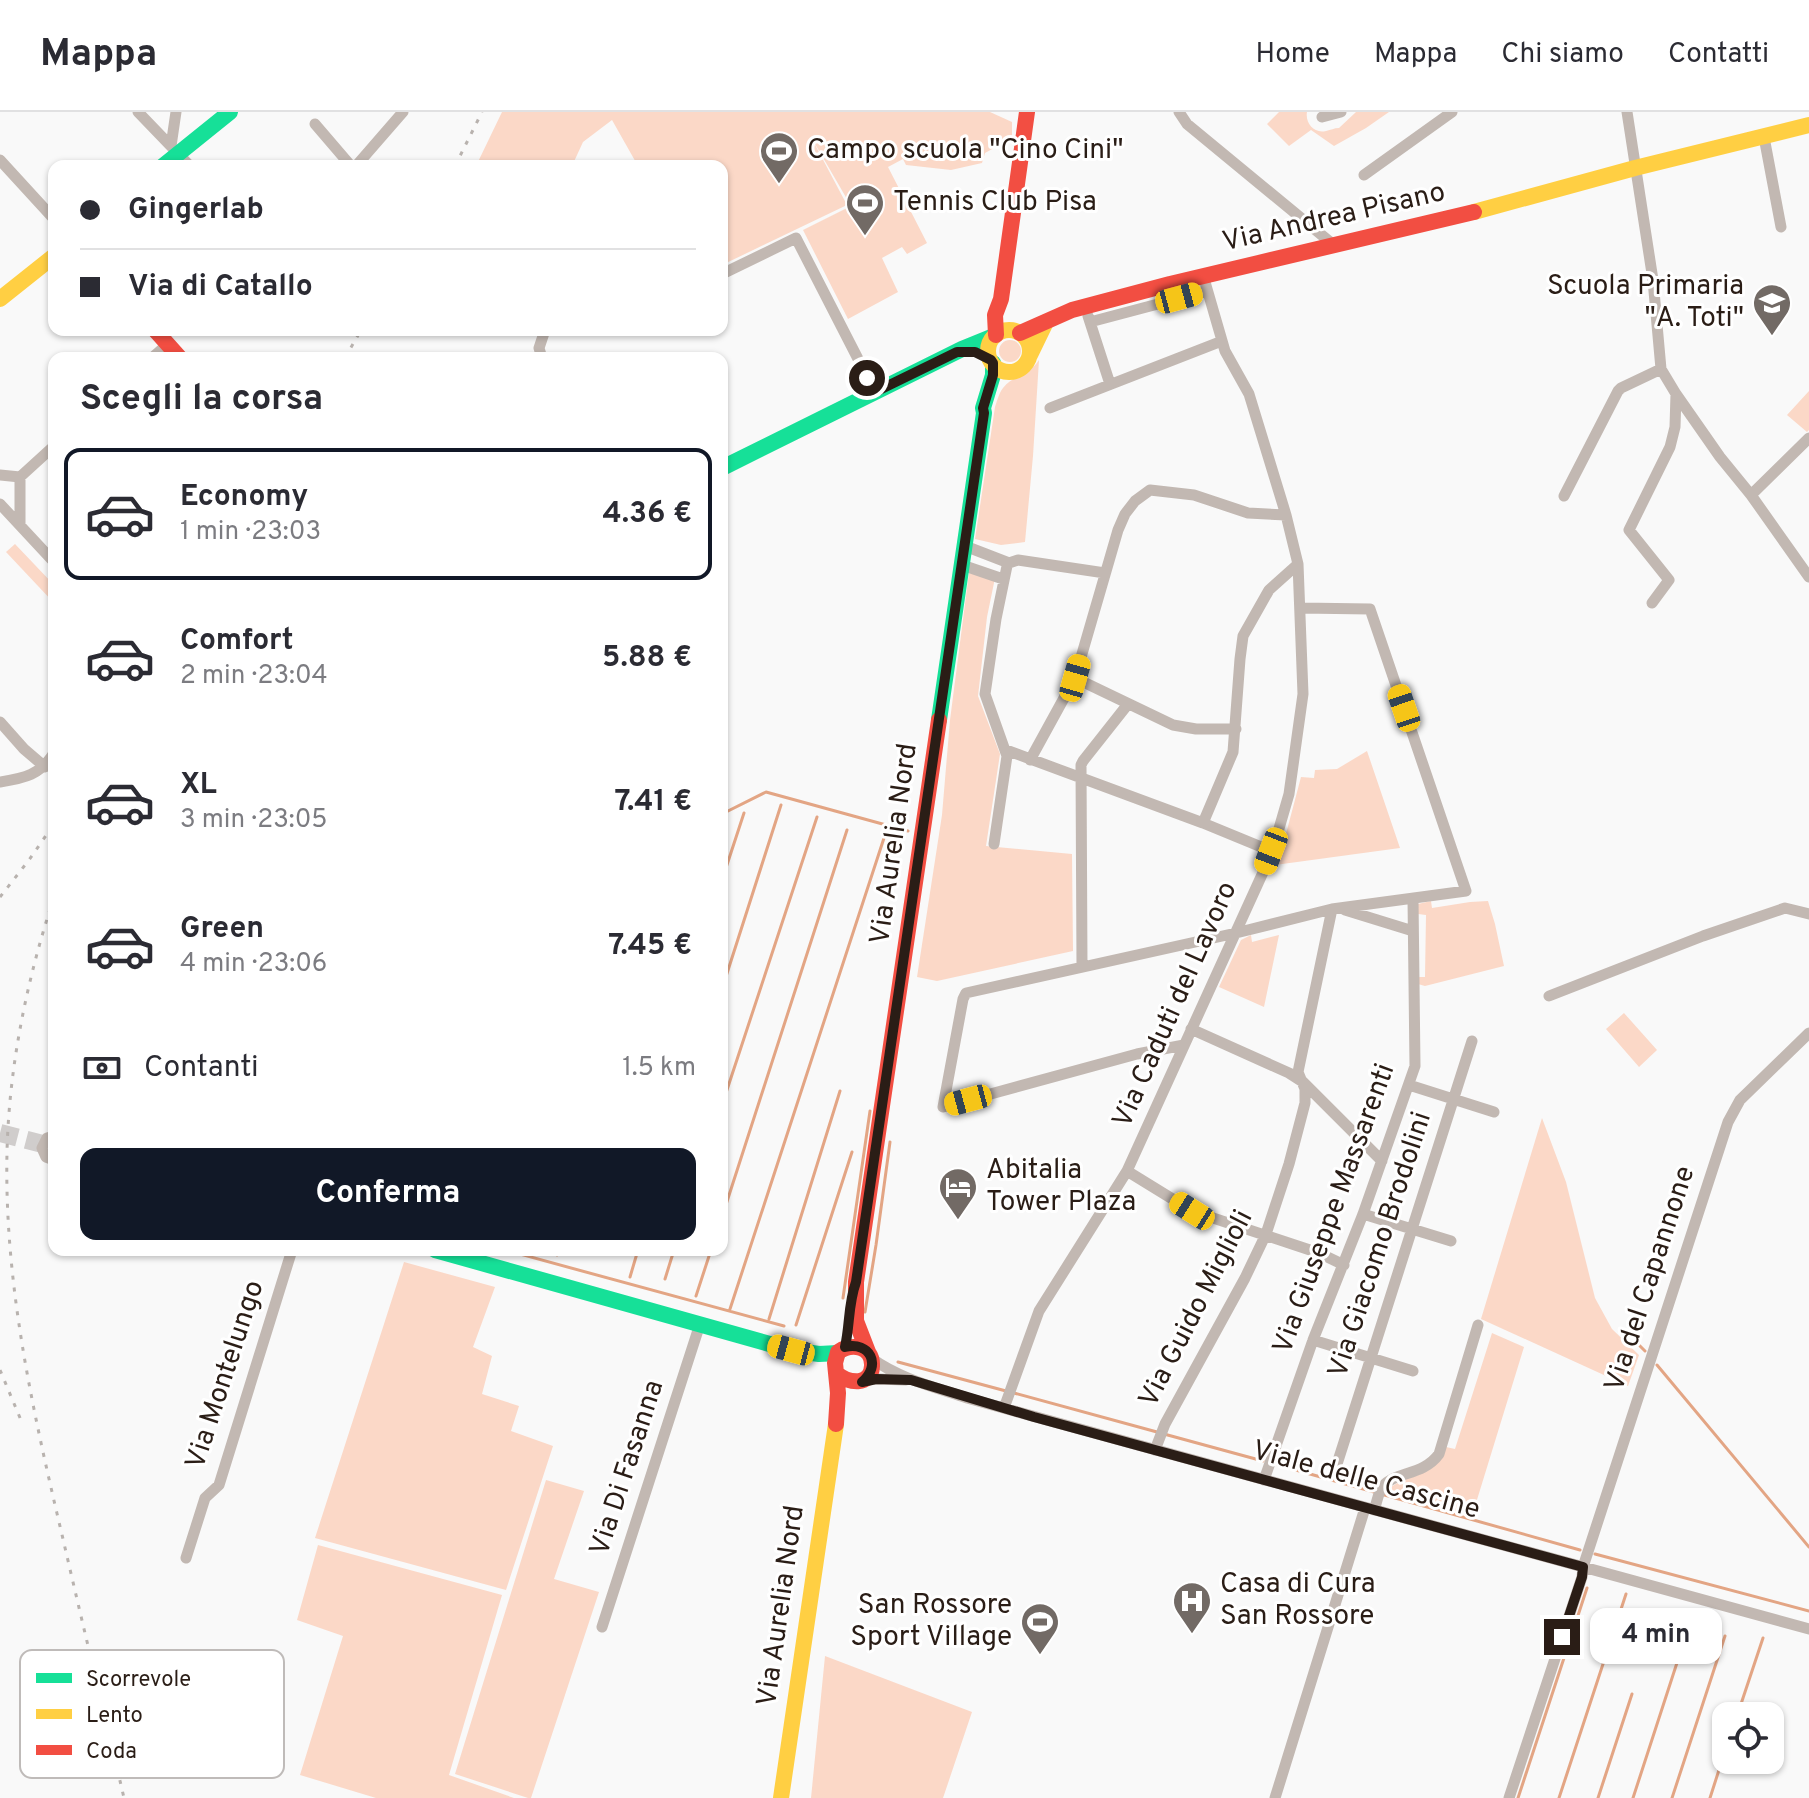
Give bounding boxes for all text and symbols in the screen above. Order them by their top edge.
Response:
text: Mappa [40,31,157,80]
text: Home [1256,37,1330,73]
text: Mappa [1374,37,1457,73]
text: Chi siamo [1501,37,1624,73]
text: Contatti [1668,37,1769,73]
sports icon: Campo scuola "Cino Cini" [758,130,800,185]
place label: Campo scuola "Cino Cini" [807,133,1124,169]
street label: Via Andrea Pisano [1219,175,1449,261]
sports icon: Tennis Club Pisa [844,182,886,237]
place label: Tennis Club Pisa [893,185,1097,221]
text: Gingerlab [128,192,264,229]
text: Via di Catallo [128,269,313,306]
place label: Scuola Primaria "A. Toti" [1547,269,1744,337]
car [1153,280,1205,316]
school or university icon: Scuola Primaria "A. Toti" [1751,282,1793,337]
route start [849,360,885,396]
text: Scegli la corsa [80,377,323,423]
icon: car [84,478,156,550]
text: Economy [180,479,308,516]
text: 4.36 € [603,496,692,533]
text: 1 min · 23:03 [180,516,321,549]
icon: car [84,622,156,694]
text: Comfort [180,623,293,660]
text: 5.88 € [602,640,692,677]
car [1057,652,1093,704]
text: 2 min · 23:04 [180,660,328,693]
car [1385,681,1423,735]
street label: Via Aurelia Nord [863,741,927,947]
icon: car [84,766,156,838]
text: XL [180,767,217,804]
text: 7.41 € [615,784,692,821]
text: 3 min · 23:05 [180,804,328,837]
car [1251,824,1291,878]
street label: Via Caduti del Lavoro [1106,876,1246,1134]
icon: car [84,910,156,982]
text: Green [180,911,264,948]
text: 7.45 € [608,928,692,965]
text: 4 min · 23:06 [180,948,327,981]
icon: cash [80,1046,124,1090]
text: Contanti [144,1050,259,1087]
text: 1.5 km [622,1052,696,1085]
street label: Via Giuseppe Massarenti [1266,1059,1404,1359]
car [942,1082,994,1118]
street label: Via Giacomo Brodolini [1321,1107,1441,1383]
button: Conferma [80,1148,696,1240]
place label: Abitalia Tower Plaza [986,1153,1136,1221]
street label: Via del Capannone [1598,1162,1704,1396]
hotel icon: Abitalia Tower Plaza [937,1166,979,1221]
car [1165,1188,1219,1234]
street label: Via Guido Miglioli [1132,1204,1262,1414]
street label: Via Montelungo [179,1276,273,1474]
car [765,1332,817,1368]
street label: Via Di Fasanna [583,1376,673,1560]
street label: Viale delle Cascine [1248,1433,1484,1529]
street label: Via Aurelia Nord [750,1503,814,1709]
place label: Casa di Cura San Rossore [1220,1567,1376,1635]
hospital icon: Casa di Cura San Rossore [1171,1580,1213,1635]
place label: San Rossore Sport Village [850,1588,1012,1656]
sports icon: San Rossore Sport Village [1019,1601,1061,1656]
callout: 4 min [1590,1609,1722,1665]
route end [1544,1619,1580,1655]
text: 4 min [1622,1619,1690,1652]
legend [20,1650,284,1778]
text: Scorrevole [86,1667,191,1694]
map controls [1712,1702,1784,1774]
button: locate [1712,1702,1784,1774]
text: Lento [86,1703,143,1730]
text: Coda [86,1739,137,1766]

